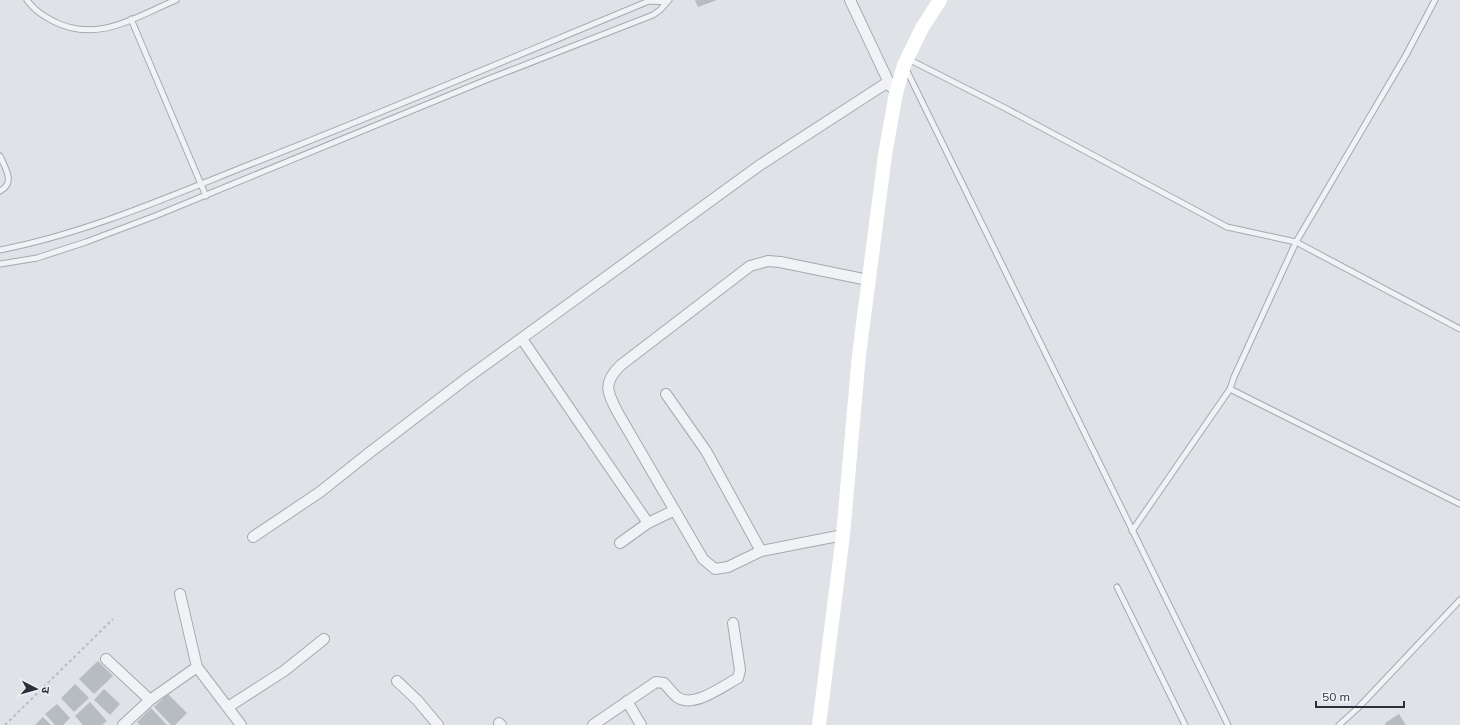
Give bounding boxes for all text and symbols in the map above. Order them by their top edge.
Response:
north arrow [16,669,56,709]
scale bar [1316,683,1404,709]
text: उ [39,686,53,695]
text: 50 m [1322,689,1350,704]

